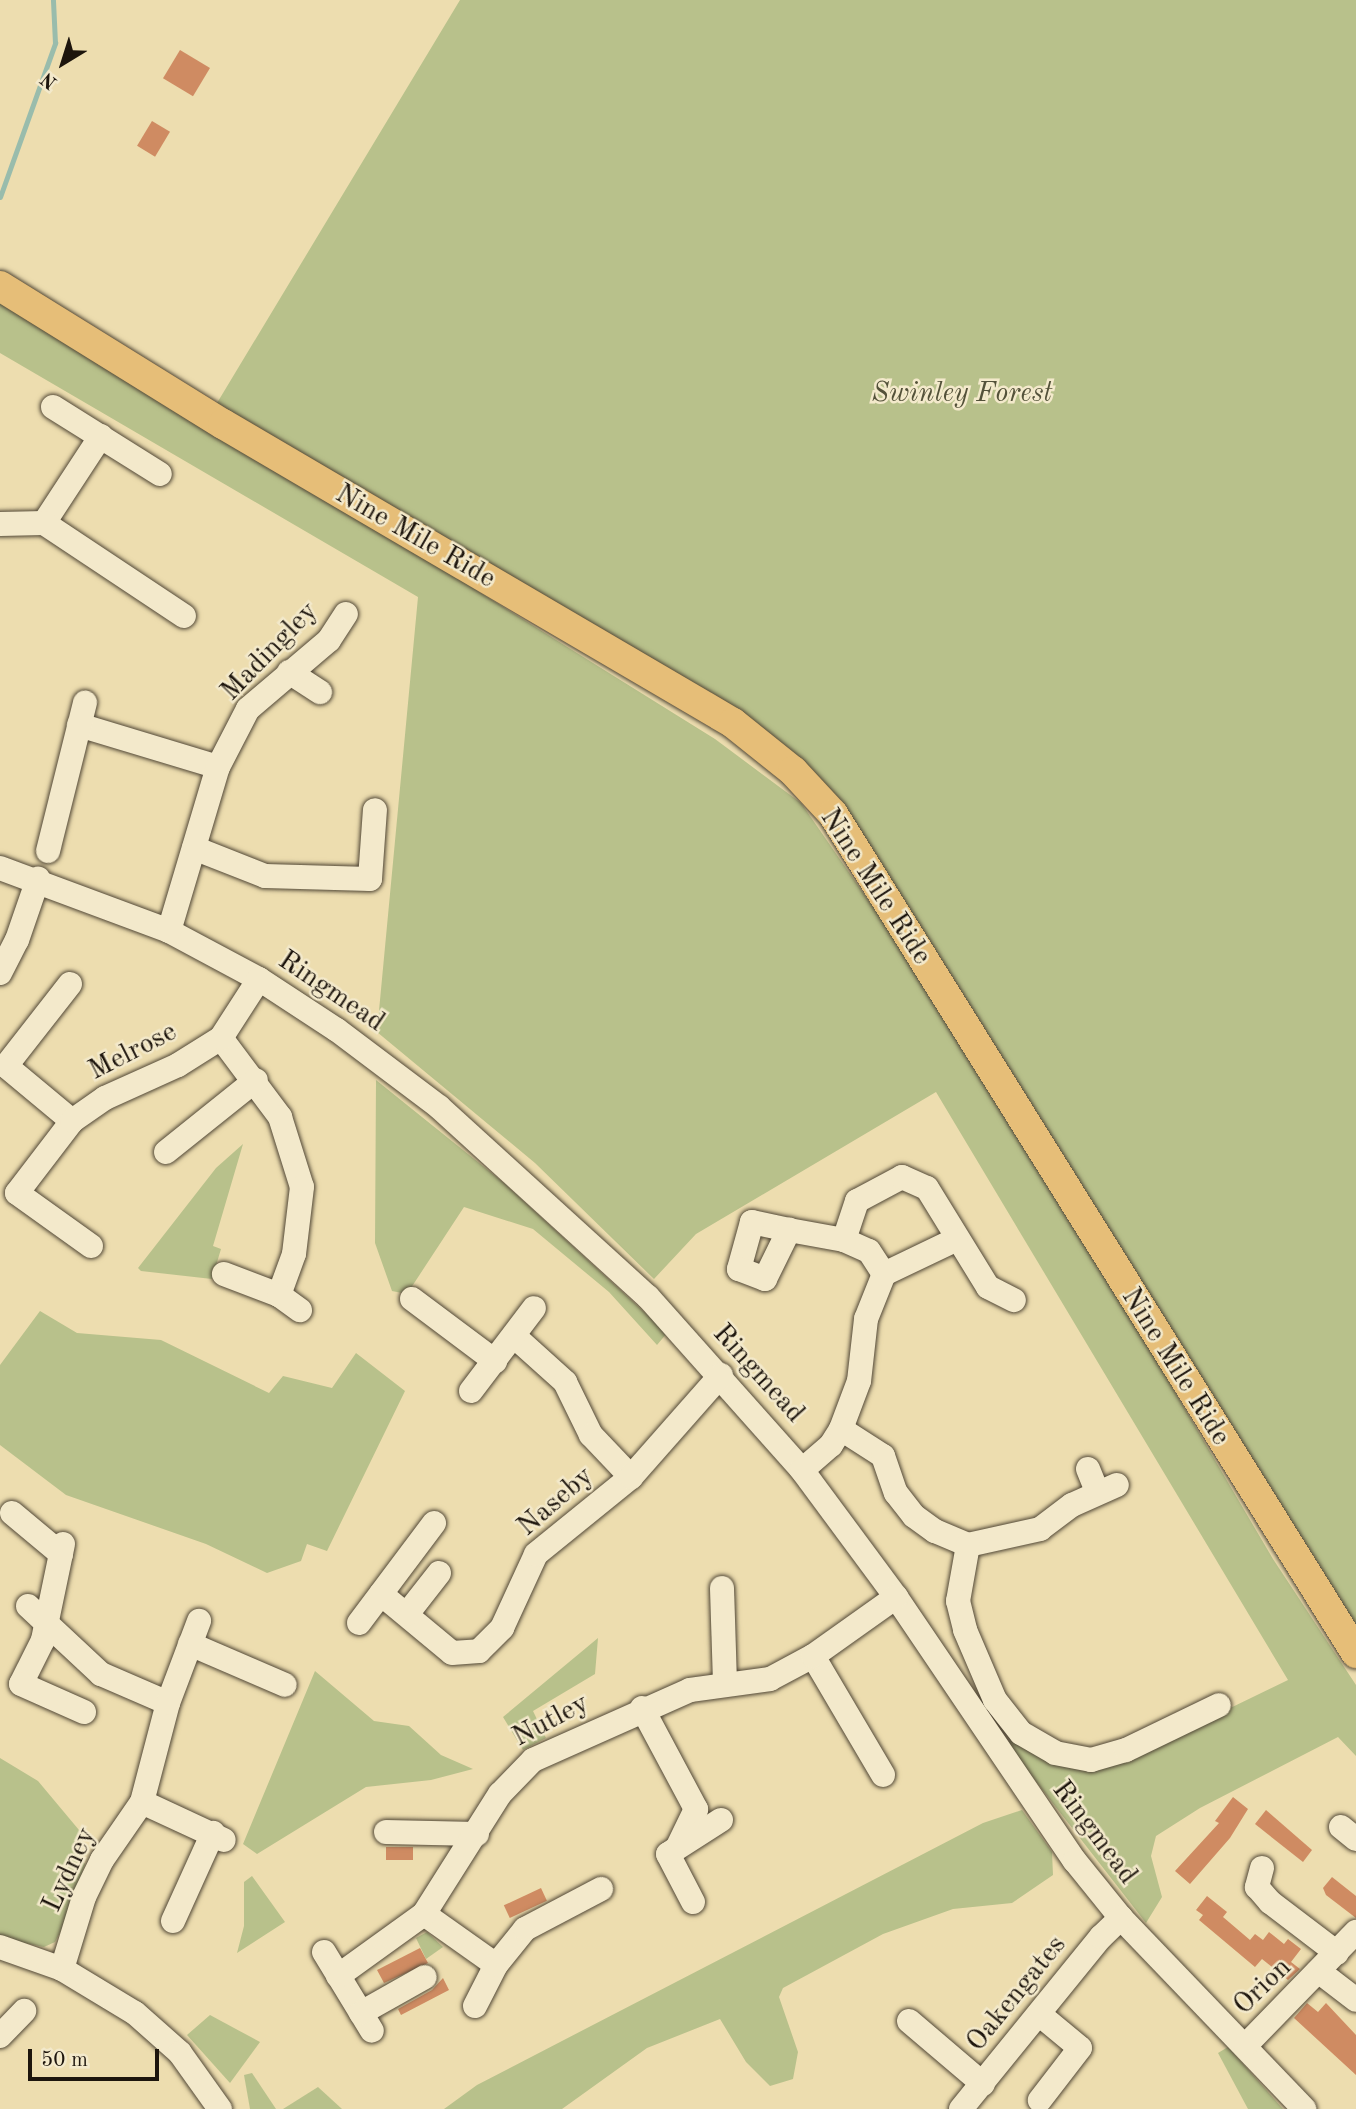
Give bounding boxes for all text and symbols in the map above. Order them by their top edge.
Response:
north arrow [28,28,98,98]
text: N [38,68,61,92]
park label: Swinley Forest [872,377,1052,411]
street label: Nine Mile Ride [329,478,501,596]
street label: Madingley [215,595,325,709]
street label: Nine Mile Ride [812,803,938,971]
street label: Ringmead [271,944,391,1040]
street label: Melrose [83,1016,183,1088]
street label: Nine Mile Ride [1113,1282,1237,1452]
street label: Ringmead [705,1318,811,1430]
street label: Naseby [511,1460,601,1544]
street label: Nutley [507,1687,595,1755]
street label: Ringmead [1044,1774,1144,1892]
street label: Lydney [36,1822,104,1918]
street label: Oakengates [960,1929,1074,2059]
street label: Orion [1227,1951,1299,2023]
scale bar [32,2036,163,2080]
text: 50 m [41,2050,88,2071]

